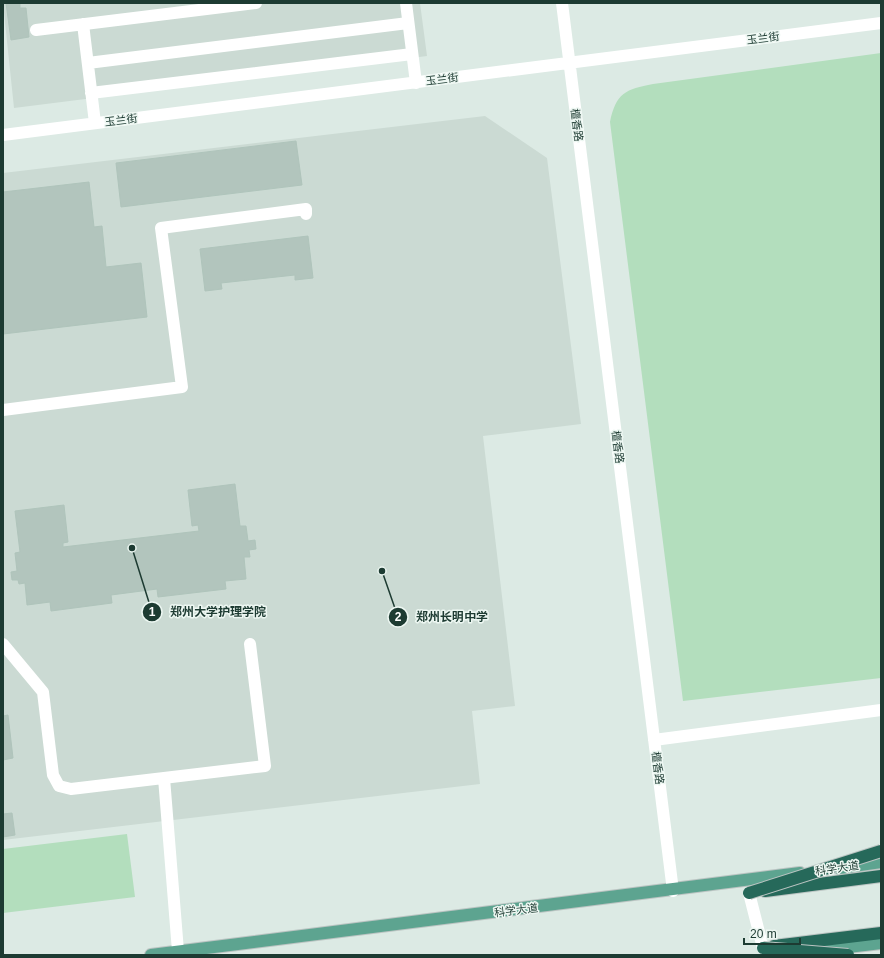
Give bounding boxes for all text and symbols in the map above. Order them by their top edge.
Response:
street label: 玉兰街 [746,30,780,46]
street label: 玉兰街 [425,71,459,87]
street label: 檀香路 [569,108,585,142]
street label: 玉兰街 [104,112,138,128]
street label: 檀香路 [610,430,626,464]
callout: 郑州大学护理学院 [142,600,274,624]
text: 1 [149,605,156,619]
text: 郑州大学护理学院 [170,605,266,619]
callout: 郑州长明中学 [388,605,496,629]
text: 2 [395,610,402,624]
text: 郑州长明中学 [416,610,488,624]
street label: 檀香路 [650,751,666,785]
street label: 科学大道 [814,859,860,877]
street label: 科学大道 [493,901,539,919]
scale bar [744,920,800,946]
text: 20 m [750,927,777,941]

